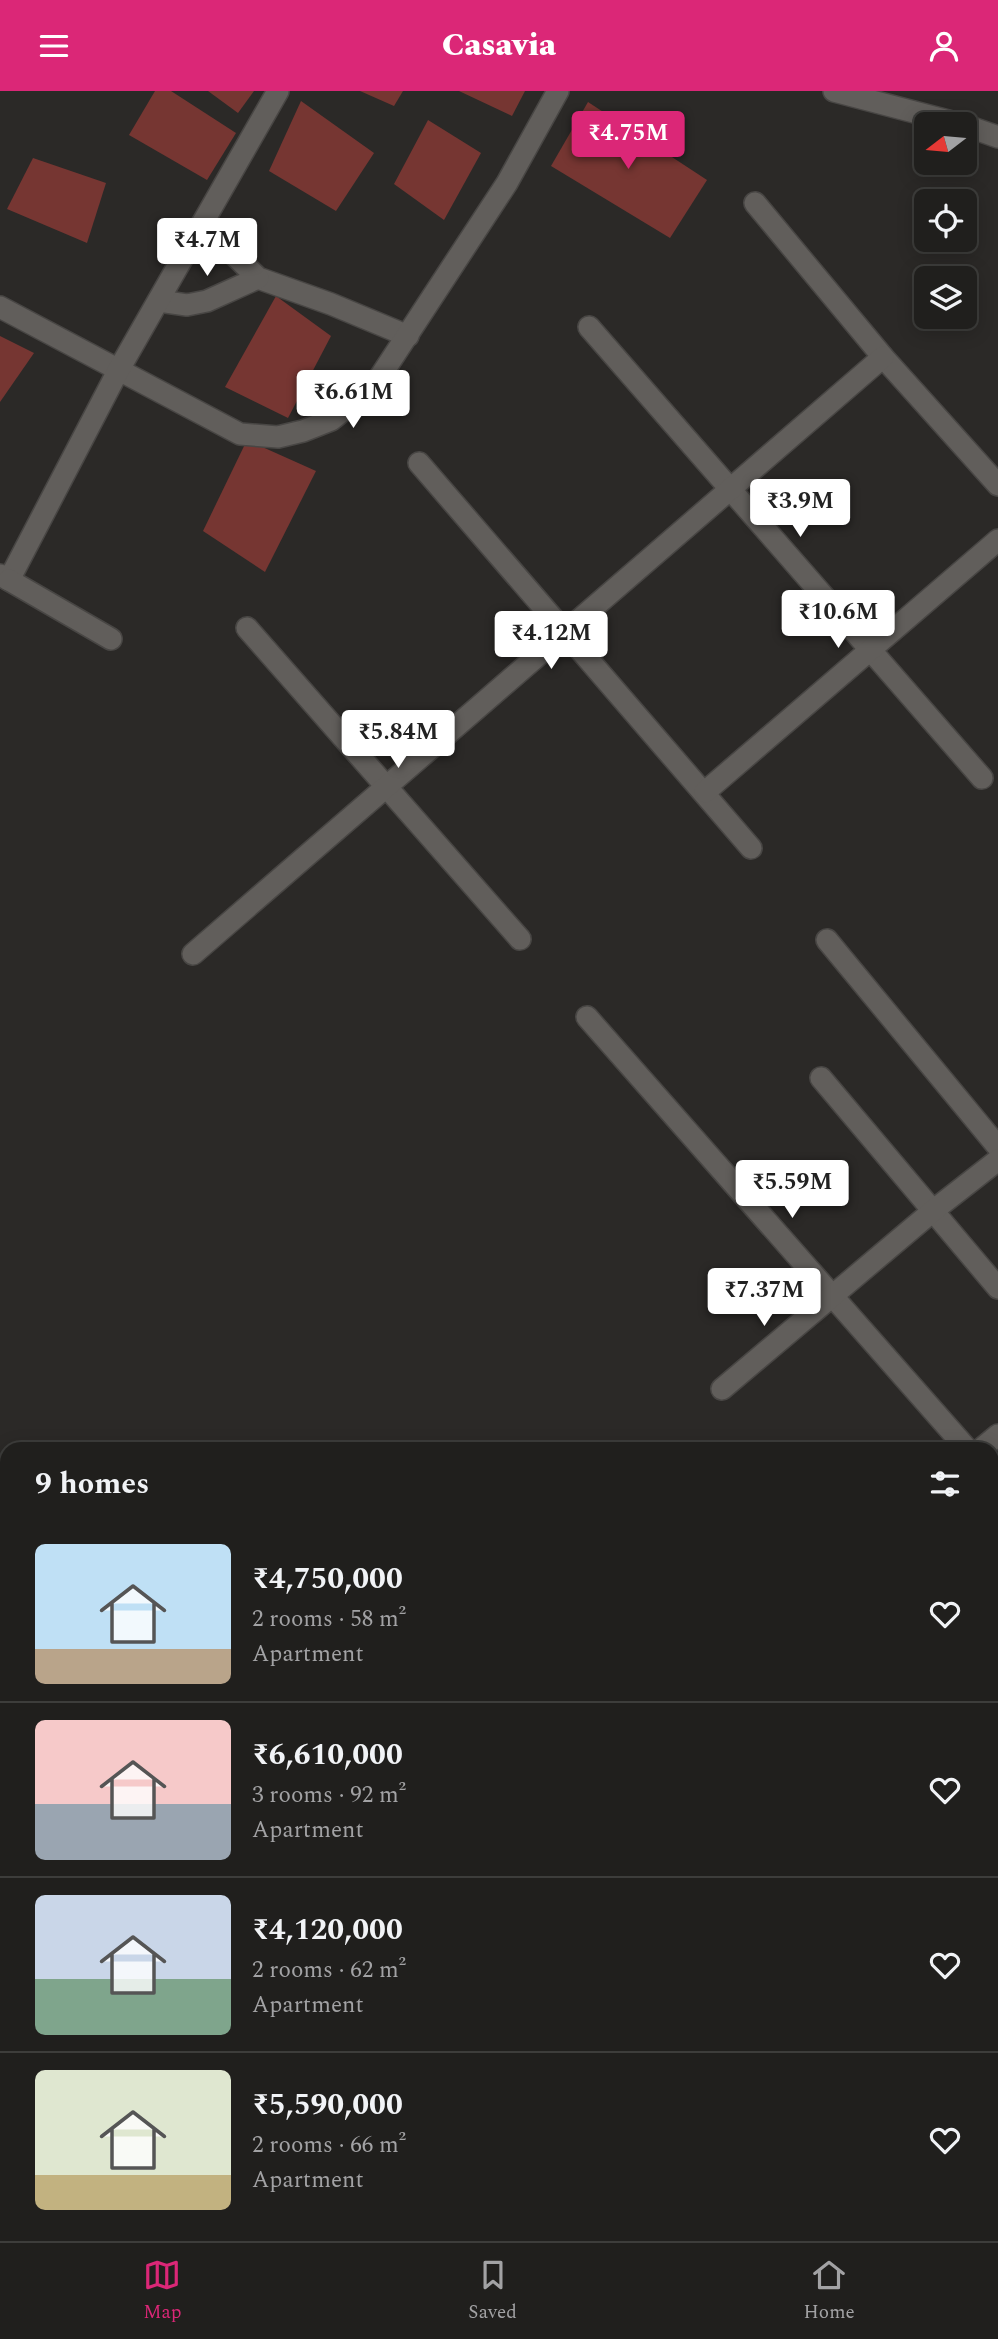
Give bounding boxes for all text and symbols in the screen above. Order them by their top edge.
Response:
text: Casavia [442,21,556,70]
icon: menu [35,27,73,65]
icon: person [925,27,963,65]
pin: ₹4.75M [571,111,685,171]
north arrow [914,112,976,175]
map controls [914,112,977,329]
text: ₹4.75M [588,116,668,151]
button: locate [914,189,977,252]
pin: ₹4.7M [158,219,256,278]
text: ₹4.7M [173,223,241,258]
button: layers [914,266,977,329]
pin: ₹6.61M [296,371,410,430]
text: ₹6.61M [313,375,393,410]
pin: ₹3.9M [751,479,849,539]
text: ₹3.9M [766,484,834,519]
pin: ₹10.6M [781,591,895,650]
text: ₹10.6M [798,595,878,630]
pin: ₹4.12M [494,611,608,671]
text: ₹4.12M [511,616,591,651]
pin: ₹5.84M [341,711,455,770]
text: ₹5.84M [358,715,438,750]
pin: ₹5.59M [735,1161,849,1220]
text: ₹5.59M [752,1165,832,1200]
pin: ₹7.37M [707,1269,821,1328]
text: ₹7.37M [724,1273,804,1308]
text: 9 homes [35,1461,149,1507]
icon: filters [926,1465,964,1503]
text: ₹4,750,000 [252,1556,403,1602]
icon: home [91,1572,175,1656]
icon: heart [926,1595,964,1633]
text: 2 rooms · 58 m² [252,1602,406,1637]
text: Apartment [252,1637,364,1672]
text: ₹6,610,000 [252,1732,403,1778]
icon: home [91,1748,175,1832]
icon: heart [926,1771,964,1809]
text: 3 rooms · 92 m² [252,1778,406,1813]
text: Apartment [252,1813,364,1848]
text: ₹4,120,000 [252,1907,403,1953]
icon: home [91,1923,175,2007]
icon: heart [926,1946,964,1984]
text: 2 rooms · 62 m² [252,1953,406,1988]
text: Apartment [252,1988,364,2023]
text: ₹5,590,000 [252,2082,403,2128]
icon: home [91,2098,175,2182]
icon: heart [926,2121,964,2159]
text: 2 rooms · 66 m² [252,2128,406,2163]
text: Apartment [252,2163,364,2198]
tab: Map [143,2256,182,2327]
tab: Saved [468,2256,517,2327]
tab: Home [803,2256,855,2327]

